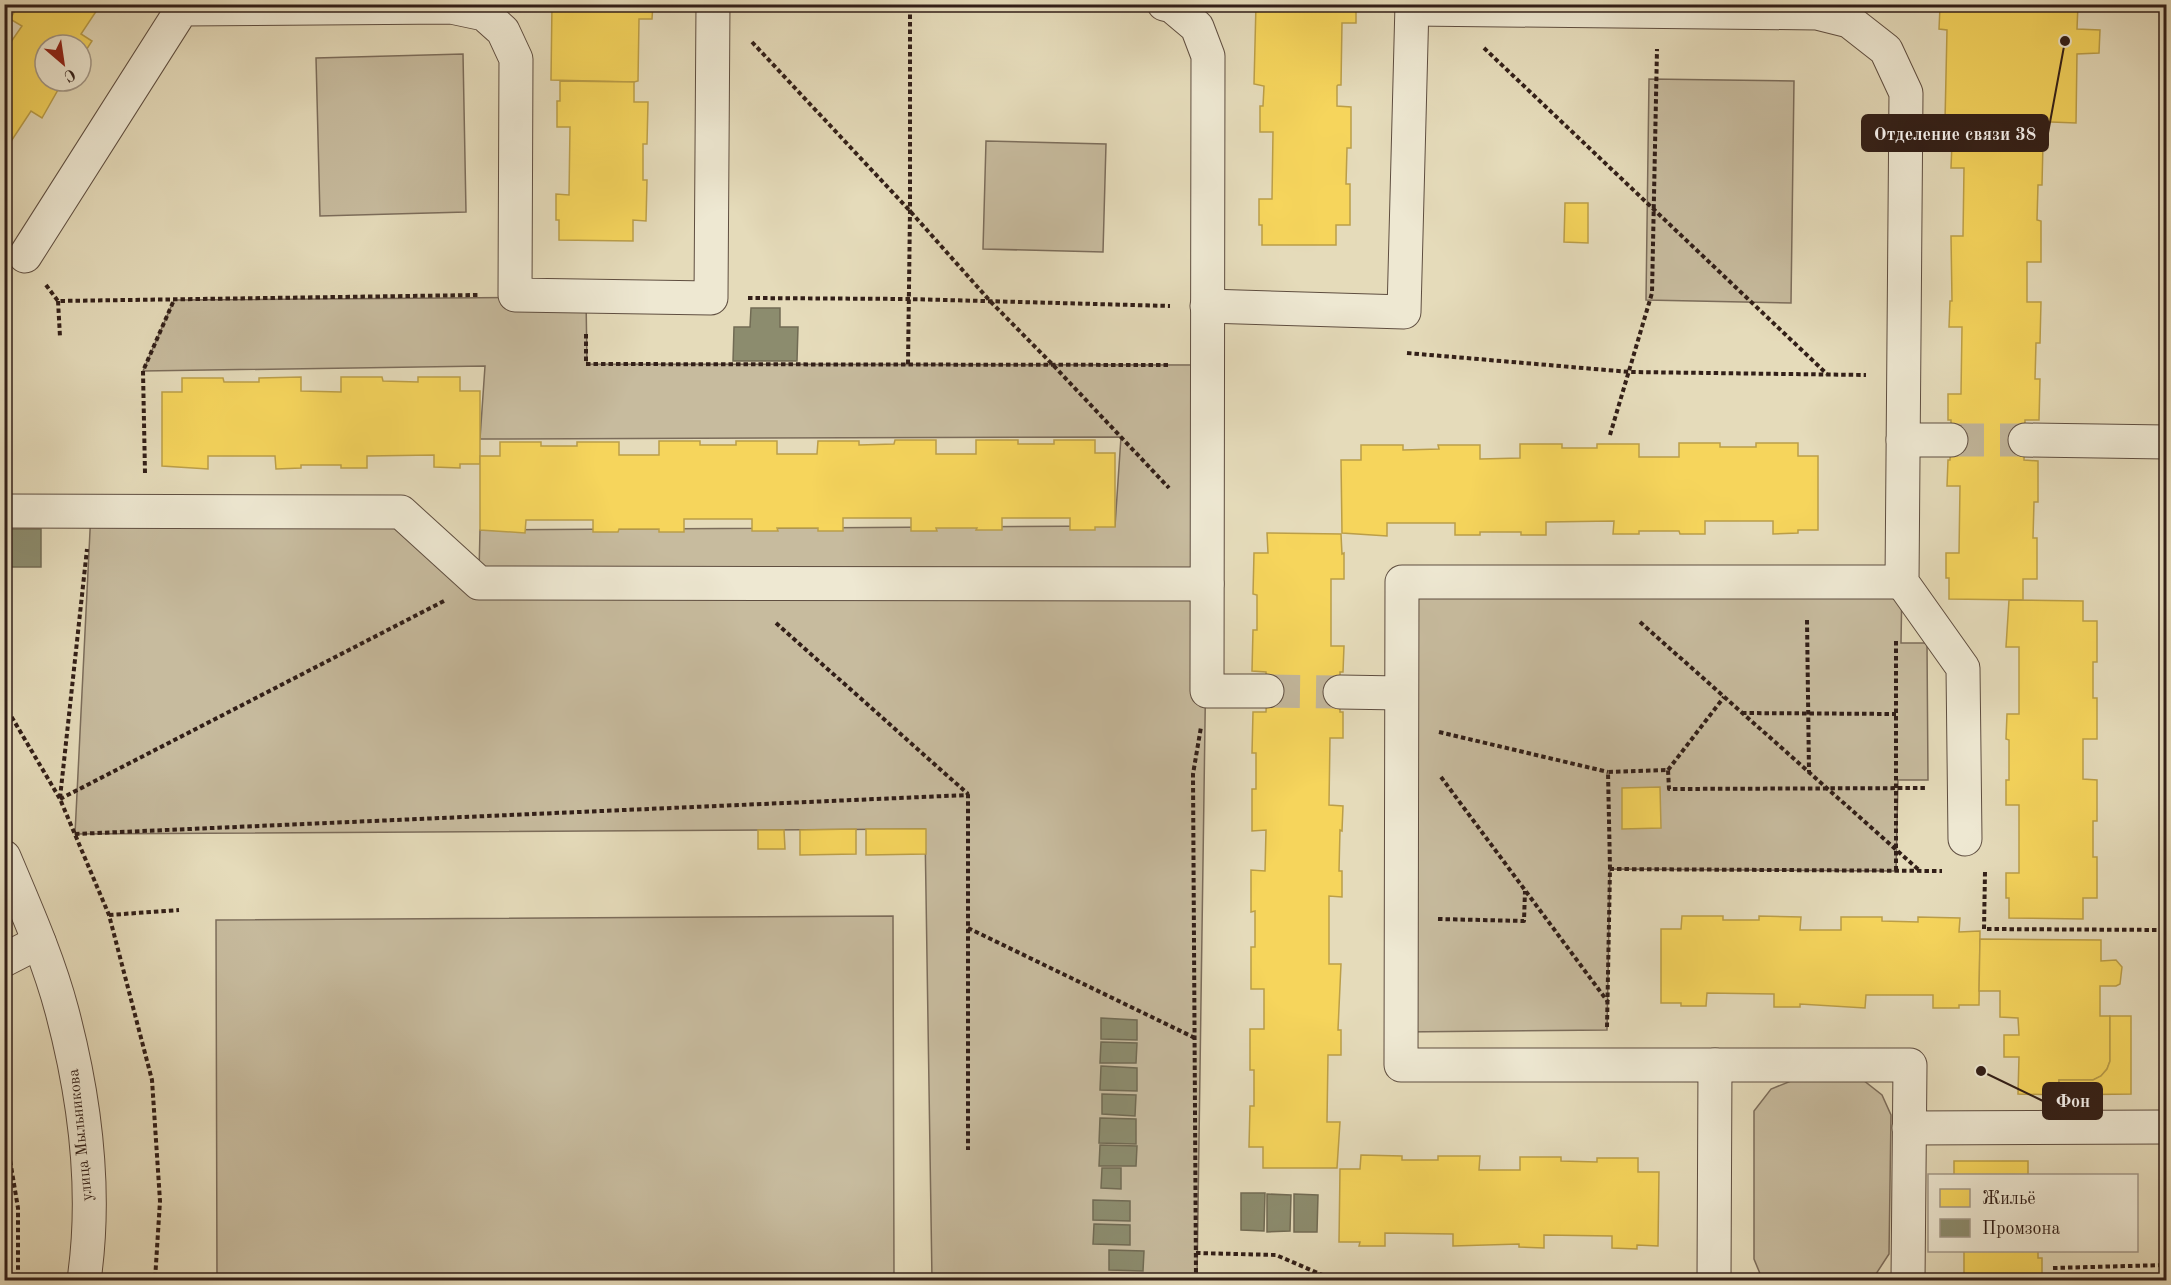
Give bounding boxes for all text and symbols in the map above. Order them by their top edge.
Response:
north arrow [33,33,93,93]
text: С [61,65,78,84]
callout: Отделение связи 38 [1862,115,2048,151]
text: Отделение связи 38 [1874,126,2036,144]
street label: улица Мыльникова [66,1068,96,1202]
callout: Фон [2043,1083,2102,1119]
text: Фон [2056,1093,2090,1111]
legend [1928,1174,2138,1252]
text: Жильё [1982,1190,2036,1208]
text: Промзона [1982,1220,2060,1238]

